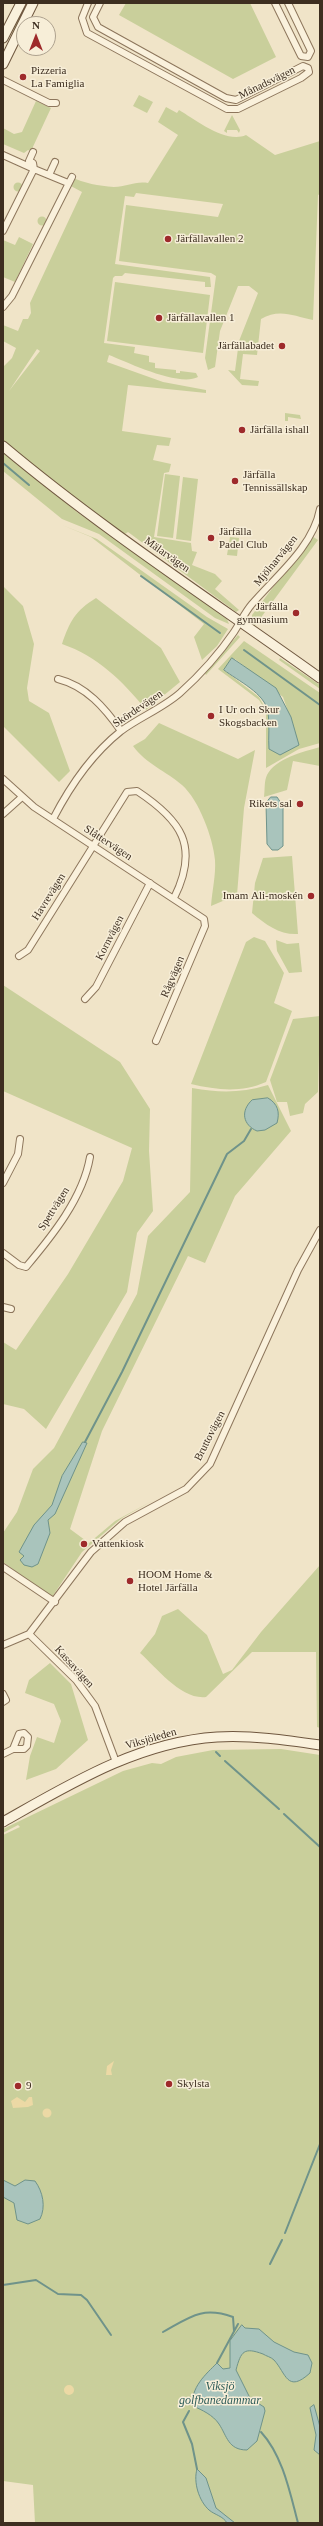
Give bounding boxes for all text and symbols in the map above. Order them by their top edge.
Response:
north arrow [16,16,56,56]
text: N [32,19,40,31]
place label: Pizzeria La Famiglia [31,64,84,90]
street label: Månadsvägen [237,64,297,102]
marker: Pizzeria La Famiglia [18,72,28,82]
place label: Järfällavallen 2 [176,232,243,246]
marker: Järfällavallen 2 [163,234,173,244]
place label: Järfällavallen 1 [167,311,234,325]
marker: Järfällavallen 1 [154,313,164,323]
place label: Järfällabadet [218,339,274,353]
marker: Järfällabadet [277,341,287,351]
place label: Järfälla ishall [250,423,309,437]
marker: Järfälla ishall [237,425,247,435]
place label: Järfälla Tennissällskap [243,468,308,494]
marker: Järfälla Tennissällskap [230,476,240,486]
place label: Järfälla Padel Club [219,525,268,551]
marker: Järfälla Padel Club [206,533,216,543]
street label: Mjölnarvägen [251,533,301,589]
street label: Mälarvägen [142,535,192,575]
place label: Järfälla gymnasium [237,600,288,626]
marker: Järfälla gymnasium [291,608,301,618]
street label: Skördevägen [111,687,165,731]
place label: I Ur och Skur Skogsbacken [219,703,279,729]
marker: I Ur och Skur Skogsbacken [206,711,216,721]
place label: Rikets sal [249,797,292,811]
marker: Rikets sal [295,799,305,809]
street label: Slåttervägen [81,822,135,864]
street label: Havrevägen [29,871,69,923]
place label: Imam Ali-moskén [223,889,303,903]
marker: Imam Ali-moskén [306,891,316,901]
street label: Kornvägen [93,913,127,963]
street label: Rågvägen [158,954,188,1000]
street label: Spettvägen [35,1185,73,1233]
street label: Bruttovägen [192,1409,228,1463]
place label: Vattenkiosk [92,1537,144,1551]
marker: Vattenkiosk [79,1539,89,1549]
place label: HOOM Home & Hotel Järfälla [138,1568,213,1594]
marker: HOOM Home & Hotel Järfälla [125,1576,135,1586]
street label: Kassavägen [52,1643,96,1691]
street label: Viksjöleden [124,1725,178,1753]
place label: Skylsta [177,2077,209,2091]
place label: 9 [26,2079,32,2093]
marker: Skylsta [164,2079,174,2089]
marker: 9 [13,2081,23,2091]
water label: Viksjö golfbanedammar [179,2380,261,2408]

